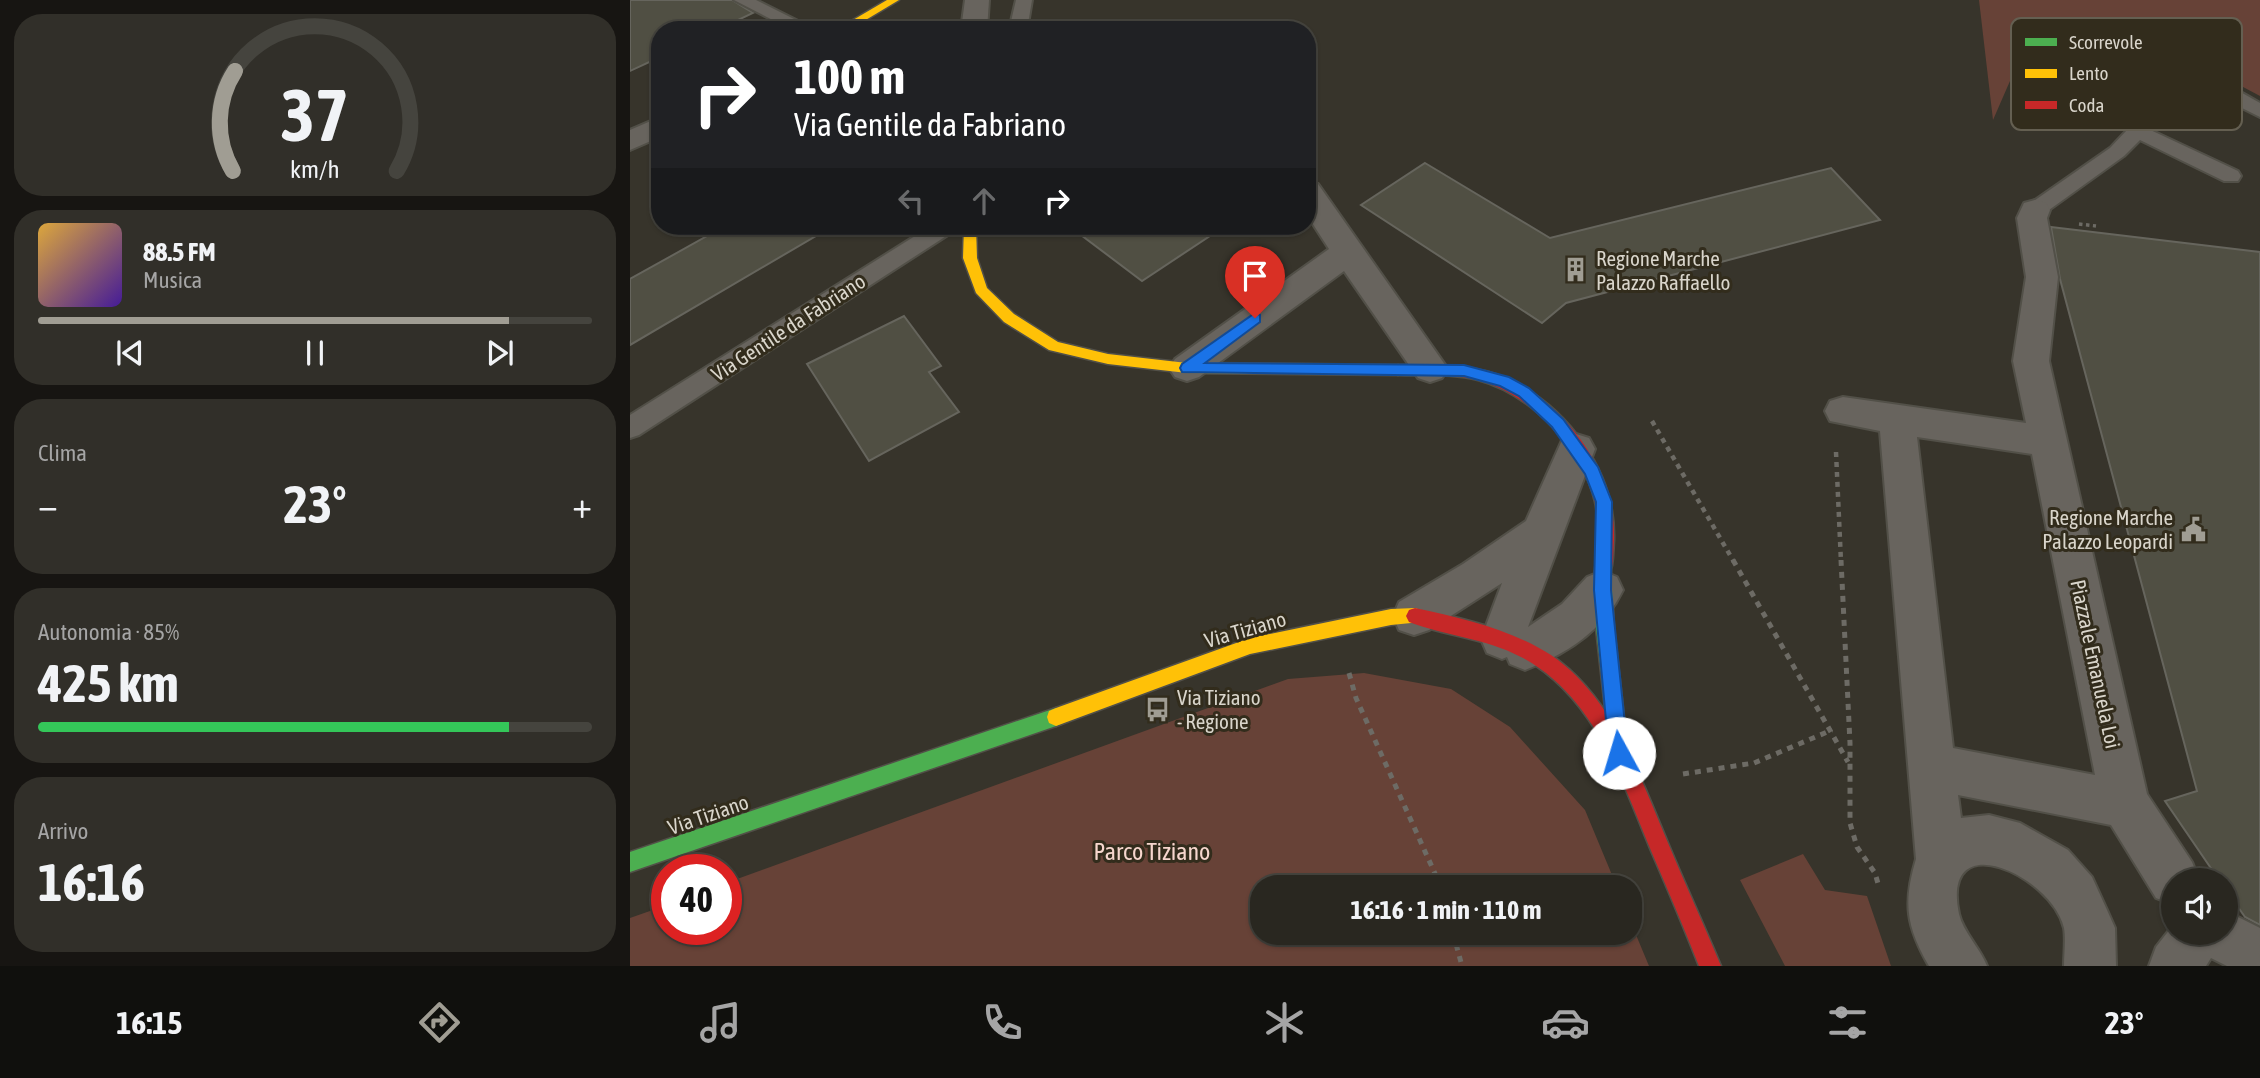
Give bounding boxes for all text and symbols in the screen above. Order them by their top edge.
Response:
legend [2011,18,2242,130]
text: Scorrevole [2069,31,2143,53]
text: 100 m [794,48,905,104]
icon: right [679,49,770,140]
text: Lento [2069,62,2108,84]
text: 37 [281,73,349,156]
text: Coda [2069,94,2104,116]
text: Via Gentile da Fabriano [794,106,1066,143]
text: km/h [290,155,340,183]
icon: left [892,182,930,220]
icon: ahead [965,182,1003,220]
icon: right [1038,182,1076,220]
text: 88.5 FM [143,237,216,267]
pin [1225,246,1285,318]
place label: Regione Marche Palazzo Raffaello [1596,246,1730,294]
building icon: Regione Marche Palazzo Raffaello [1562,256,1590,284]
icon: arrive [1236,257,1274,295]
text: Musica [143,267,202,293]
street label: Via Gentile da Fabriano [707,268,869,386]
icon: previous [111,334,149,372]
icon: pause [296,334,334,372]
icon: next [481,334,519,372]
text: Clima [38,440,87,466]
text: 23° [283,474,347,534]
text: − [38,483,58,526]
text: + [572,483,592,526]
place label: Regione Marche Palazzo Leopardi [2042,505,2173,553]
public building icon: Regione Marche Palazzo Leopardi [2179,515,2207,543]
street label: Piazzale Emanuela Loi [2066,577,2126,751]
street label: Via Tiziano [1202,606,1288,652]
text: Autonomia · 85% [38,619,179,645]
text: 425 km [38,653,179,713]
place label: Via Tiziano - Regione [1177,685,1261,733]
bus stop icon: Via Tiziano - Regione [1143,695,1171,723]
position arrow [1582,716,1656,790]
street label: Via Tiziano [665,789,751,839]
text: Arrivo [38,818,88,844]
park label: Parco Tiziano [1094,838,1210,865]
text: 16:16 [38,852,145,912]
speed limit sign: 40 [651,854,742,945]
map controls [2161,868,2238,945]
button: sound [2161,868,2238,945]
text: 16:16 · 1 min · 110 m [1351,895,1541,925]
icon: directions [415,998,464,1047]
icon: music [696,998,745,1047]
icon: phone [978,998,1027,1047]
icon: climate [1260,998,1309,1047]
icon: car [1541,998,1590,1047]
icon: filters [1823,998,1872,1047]
text: 16:15 [116,1004,182,1041]
text: 23° [2105,1004,2144,1041]

